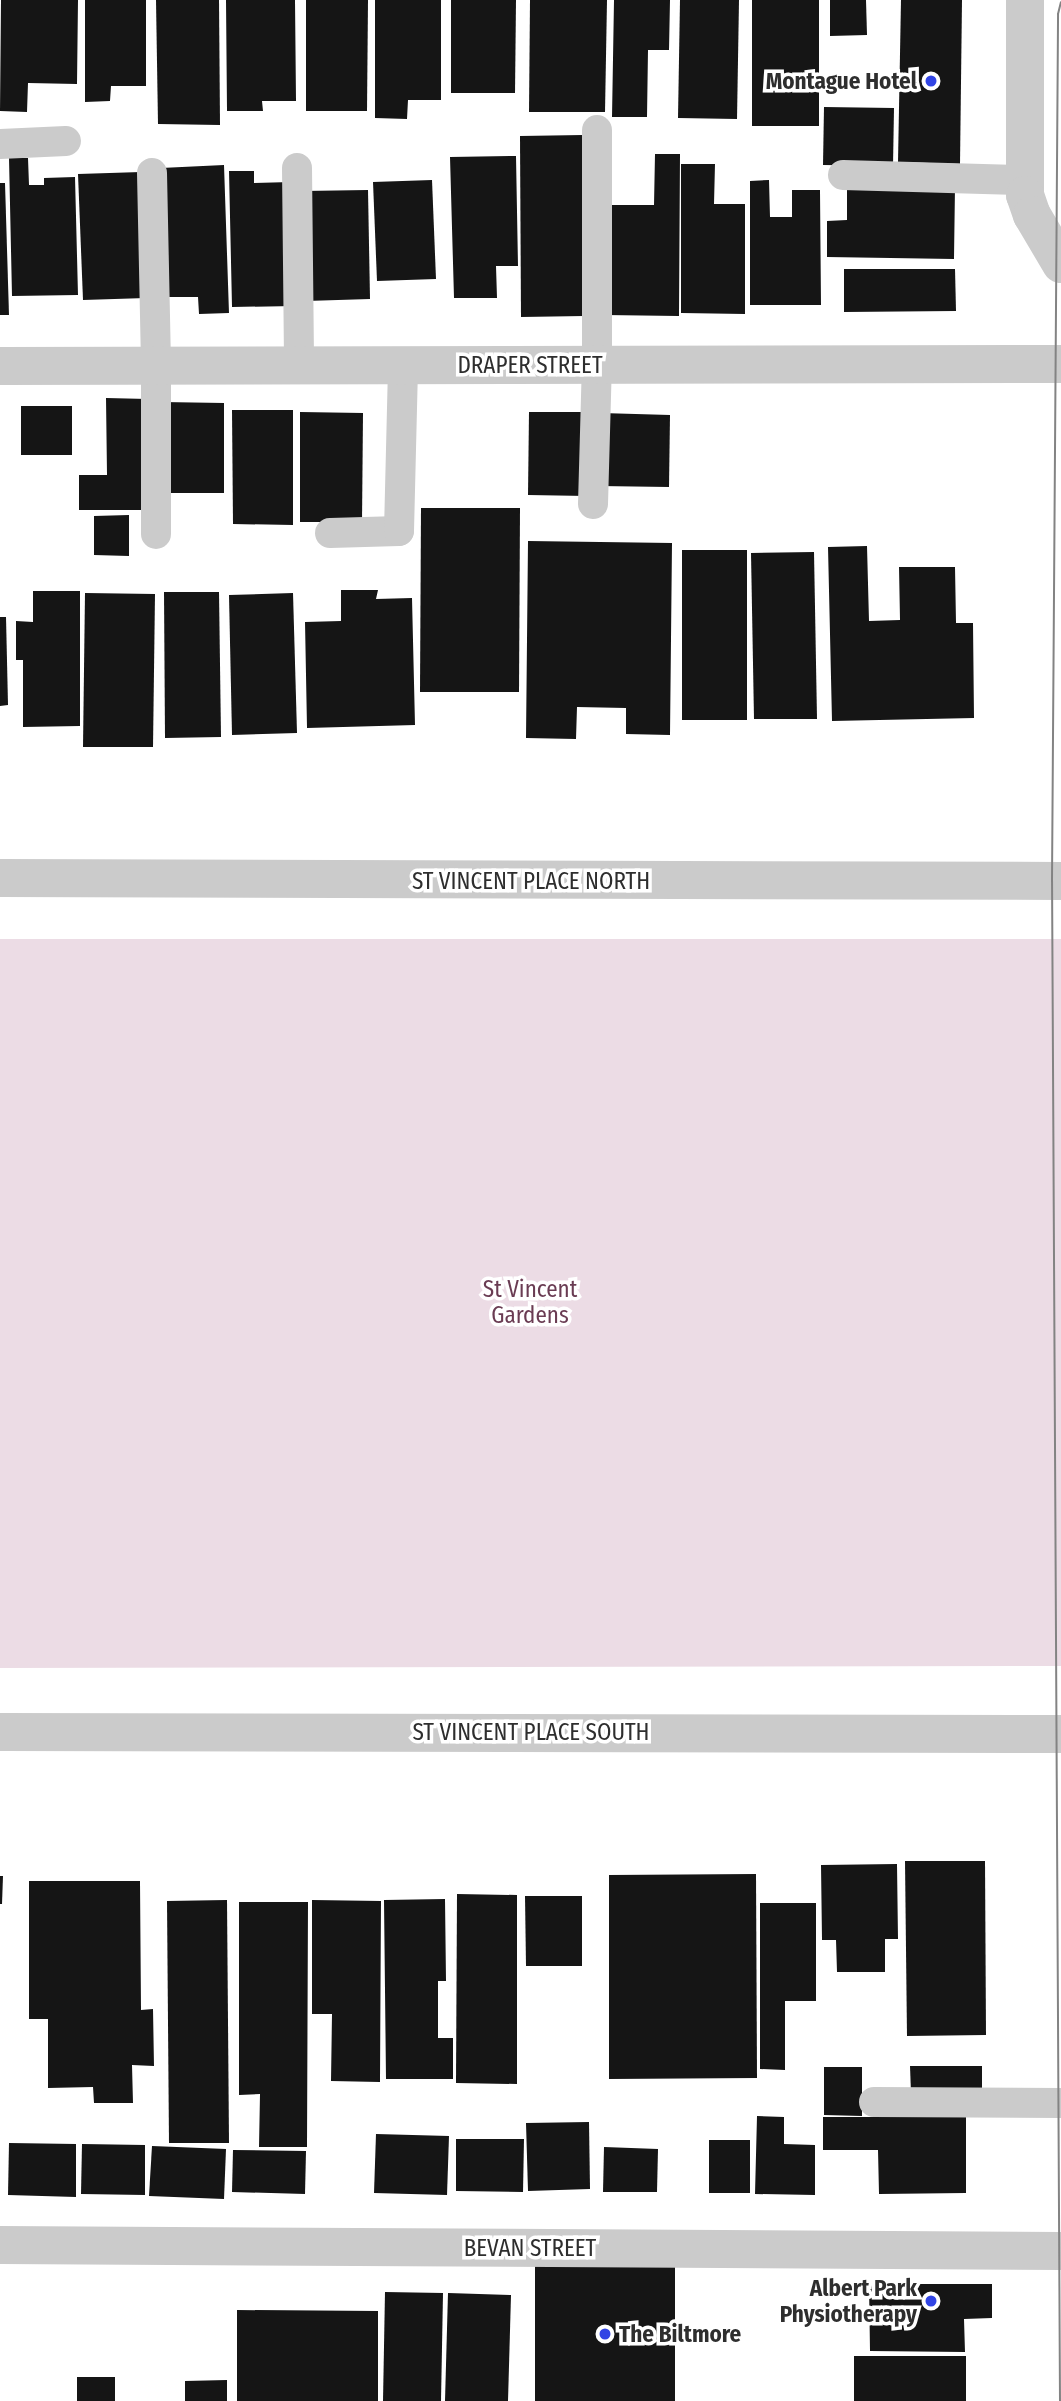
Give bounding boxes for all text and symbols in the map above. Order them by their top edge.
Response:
place label: Montague Hotel [766,67,917,95]
marker: Montague Hotel [923,73,939,89]
street label: DRAPER STREET [457,351,603,379]
street label: ST VINCENT PLACE NORTH [412,867,650,895]
park label: St Vincent Gardens [483,1275,577,1329]
street label: ST VINCENT PLACE SOUTH [412,1718,650,1746]
street label: BEVAN STREET [464,2234,596,2262]
place label: Albert Park Physiotherapy [780,2274,917,2328]
marker: Albert Park Physiotherapy [923,2293,939,2309]
place label: The Biltmore [619,2320,741,2348]
marker: The Biltmore [597,2326,613,2342]

